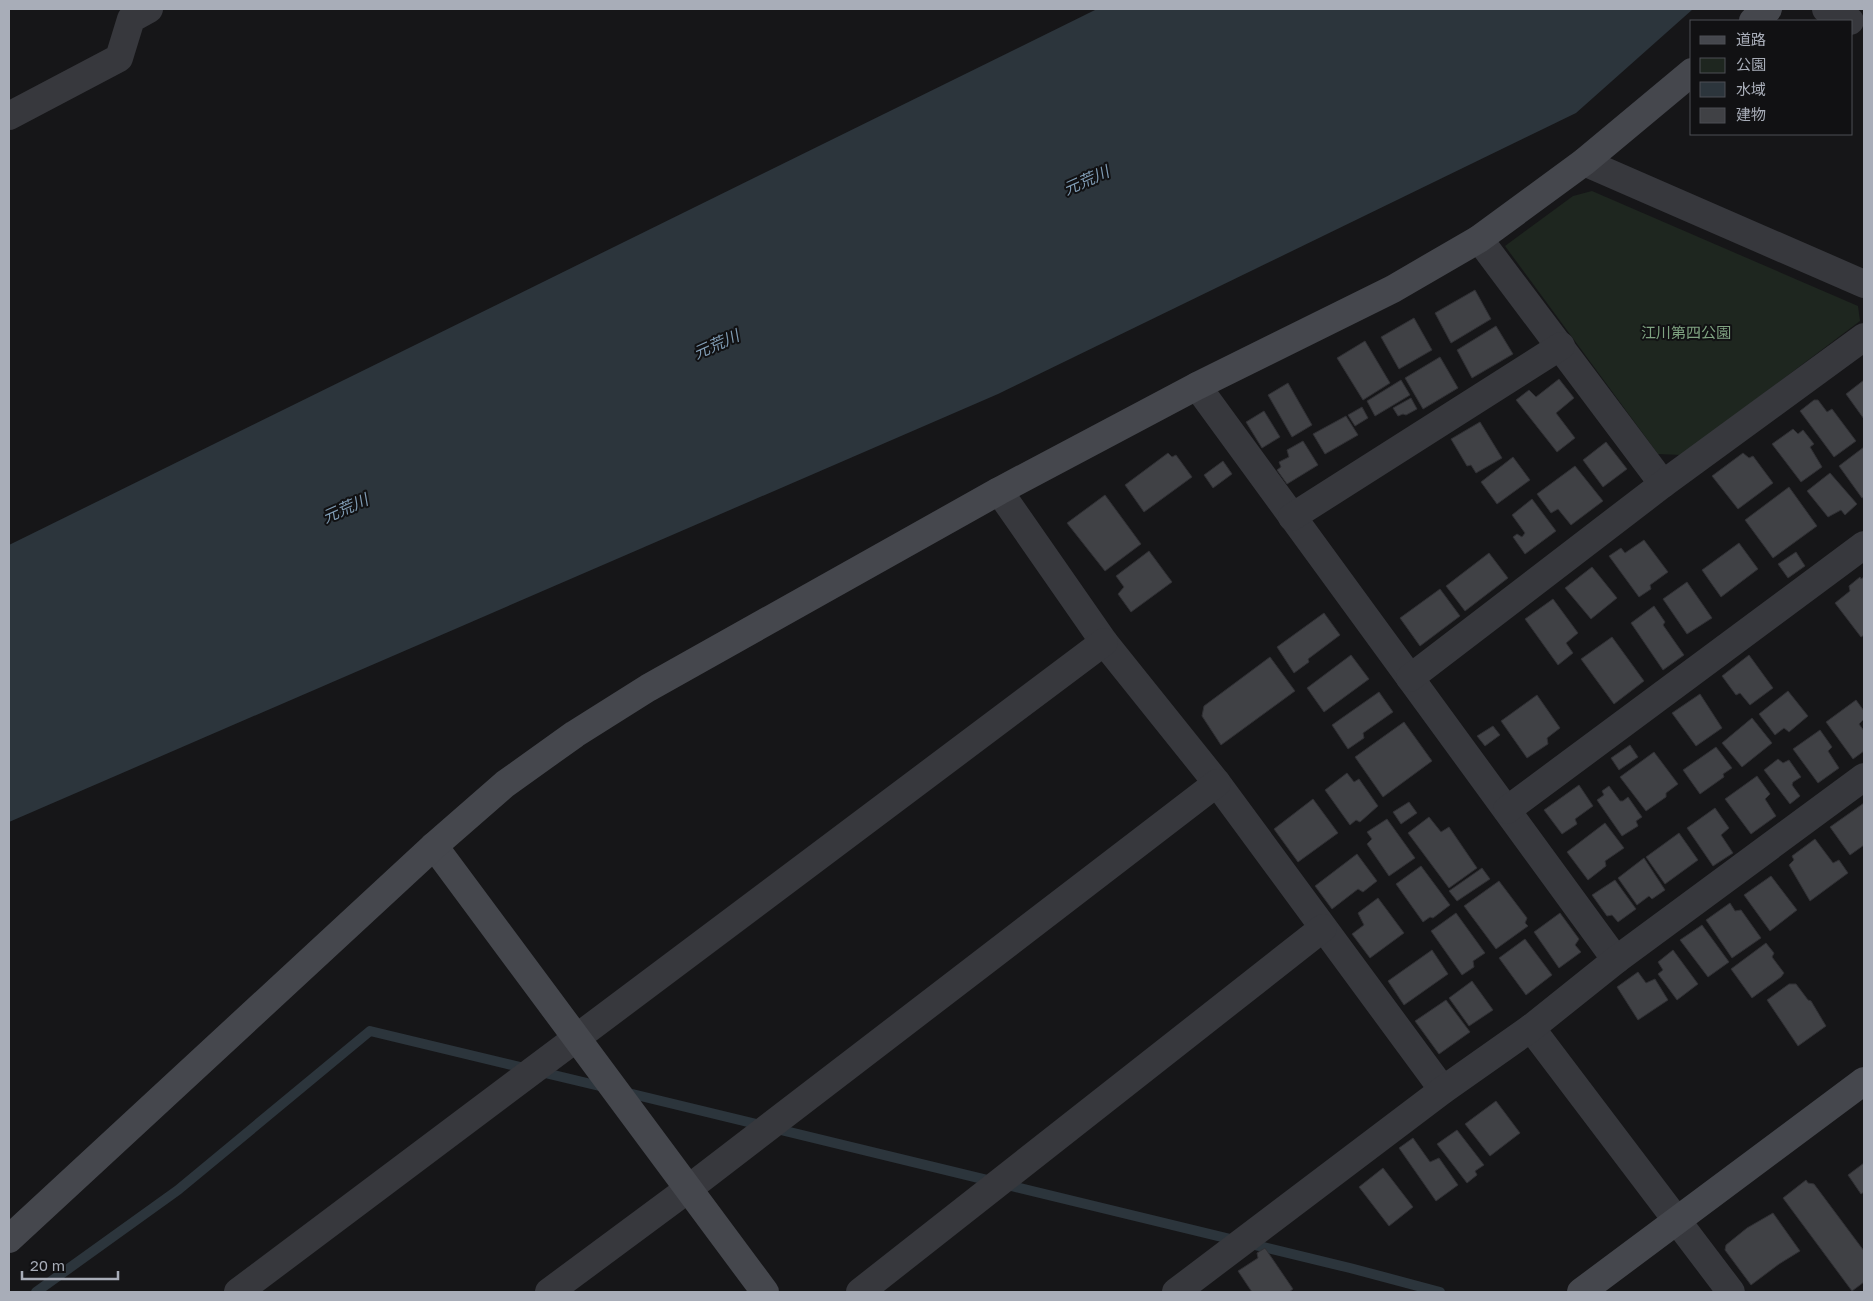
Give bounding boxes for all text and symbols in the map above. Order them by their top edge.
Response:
legend [1690,20,1853,135]
text: 道路 [1736,30,1766,48]
text: 公園 [1736,55,1766,73]
text: 水域 [1736,80,1766,98]
text: 建物 [1736,105,1766,123]
water label: 元荒川 [1060,160,1114,199]
park label: 江川第四公園 [1641,323,1731,341]
water label: 元荒川 [690,324,744,363]
water label: 元荒川 [319,488,373,527]
scale bar [22,1248,119,1280]
text: 20 m [30,1256,65,1274]

